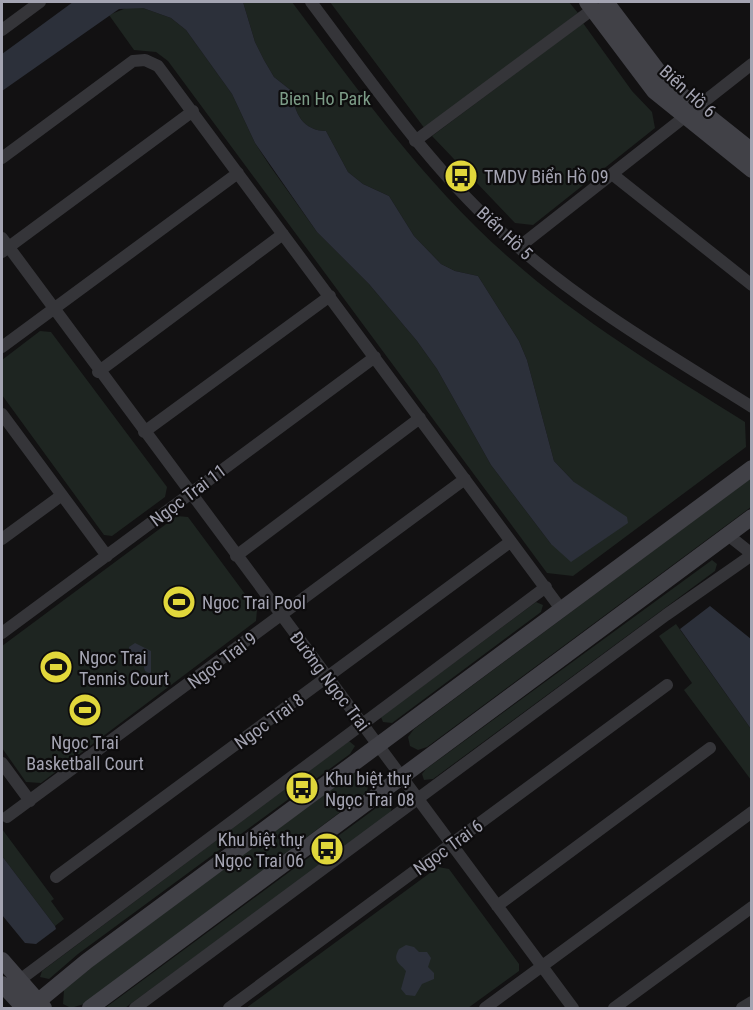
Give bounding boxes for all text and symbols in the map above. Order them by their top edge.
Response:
street label: Biển Hồ 6 [656,60,720,122]
park label: Bien Ho Park [279,88,371,109]
bus stop icon: TMDV Biển Hồ 09 [443,158,479,194]
place label: TMDV Biển Hồ 09 [484,166,609,187]
street label: Biển Hồ 5 [473,202,537,264]
street label: Ngọc Trai 11 [146,460,230,530]
sports icon: Ngoc Trai Pool [161,584,197,620]
place label: Ngoc Trai Pool [202,592,306,613]
street label: Ngọc Trai 9 [183,627,261,693]
street label: Đường Ngọc Trai [286,627,374,735]
place label: Ngoc Trai Tennis Court [79,647,169,689]
sports icon: Ngoc Trai Tennis Court [38,649,74,685]
street label: Ngọc Trai 8 [230,689,308,753]
sports icon: Ngọc Trai Basketball Court [67,692,103,728]
place label: Ngọc Trai Basketball Court [26,732,144,774]
place label: Khu biệt thự Ngọc Trai 08 [325,768,415,810]
bus stop icon: Khu biệt thự Ngọc Trai 08 [284,770,320,806]
street label: Ngọc Trai 6 [409,815,487,879]
place label: Khu biệt thự Ngọc Trai 06 [214,829,304,871]
bus stop icon: Khu biệt thự Ngọc Trai 06 [309,831,345,867]

